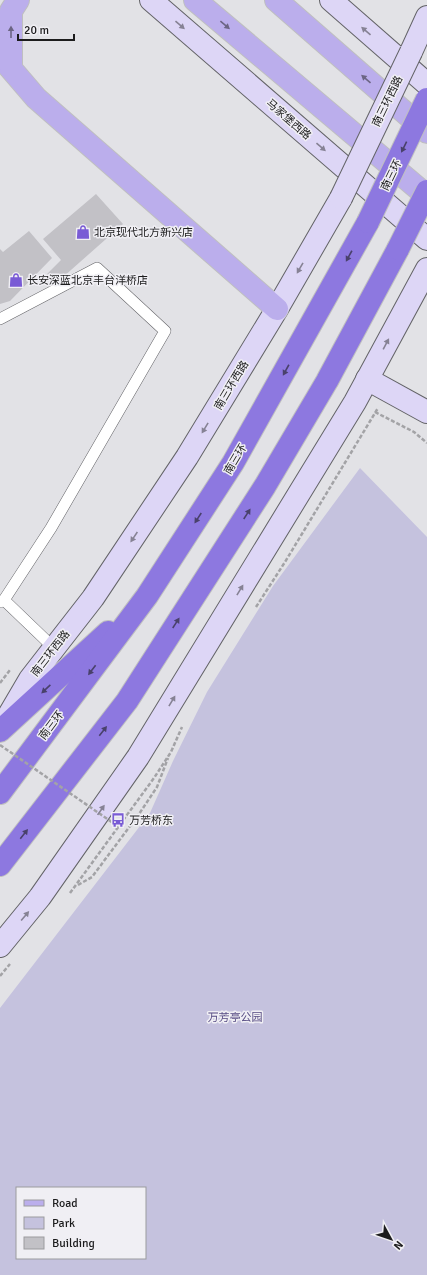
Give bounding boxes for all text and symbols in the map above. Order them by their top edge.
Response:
scale bar [18,16,74,42]
one-way arrow [175,21,185,30]
one-way arrow [220,21,231,30]
text: 20 m [24,23,49,38]
one-way arrow [8,25,14,38]
one-way arrow [362,27,371,36]
one-way arrow [361,74,371,83]
street label: 南三环西路 [370,74,405,129]
street label: 马家堡西路 [264,96,314,142]
one-way arrow [401,141,407,152]
one-way arrow [316,143,326,152]
street label: 南三环 [378,158,405,193]
shop icon: 北京现代北方新兴店 [75,224,91,240]
place label: 北京现代北方新兴店 [94,226,193,239]
one-way arrow [346,250,353,262]
one-way arrow [297,262,304,274]
shop icon: 长安深蓝北京丰台洋桥店 [8,272,24,288]
place label: 长安深蓝北京丰台洋桥店 [27,274,148,287]
one-way arrow [383,339,390,350]
street label: 南三环西路 [212,358,251,412]
one-way arrow [282,364,289,375]
one-way arrow [202,422,209,434]
street label: 南三环 [221,442,249,477]
one-way arrow [243,509,251,519]
one-way arrow [194,512,202,523]
one-way arrow [130,532,138,542]
one-way arrow [236,585,243,596]
one-way arrow [173,617,180,629]
street label: 南三环西路 [28,628,72,679]
one-way arrow [88,665,96,676]
one-way arrow [41,684,51,694]
one-way arrow [168,695,175,707]
street label: 南三环 [36,708,67,742]
one-way arrow [99,725,108,736]
one-way arrow [97,805,105,815]
bus stop icon: 万芳桥东 [110,812,126,828]
place label: 万芳桥东 [129,814,173,827]
one-way arrow [20,828,28,839]
one-way arrow [20,910,29,921]
park label: 万芳亭公园 [208,1011,263,1024]
legend [16,1187,146,1259]
text: Road [52,1196,78,1211]
text: Park [52,1216,75,1231]
north arrow [371,1219,411,1259]
text: Building [52,1236,95,1251]
text: N [391,1238,406,1252]

